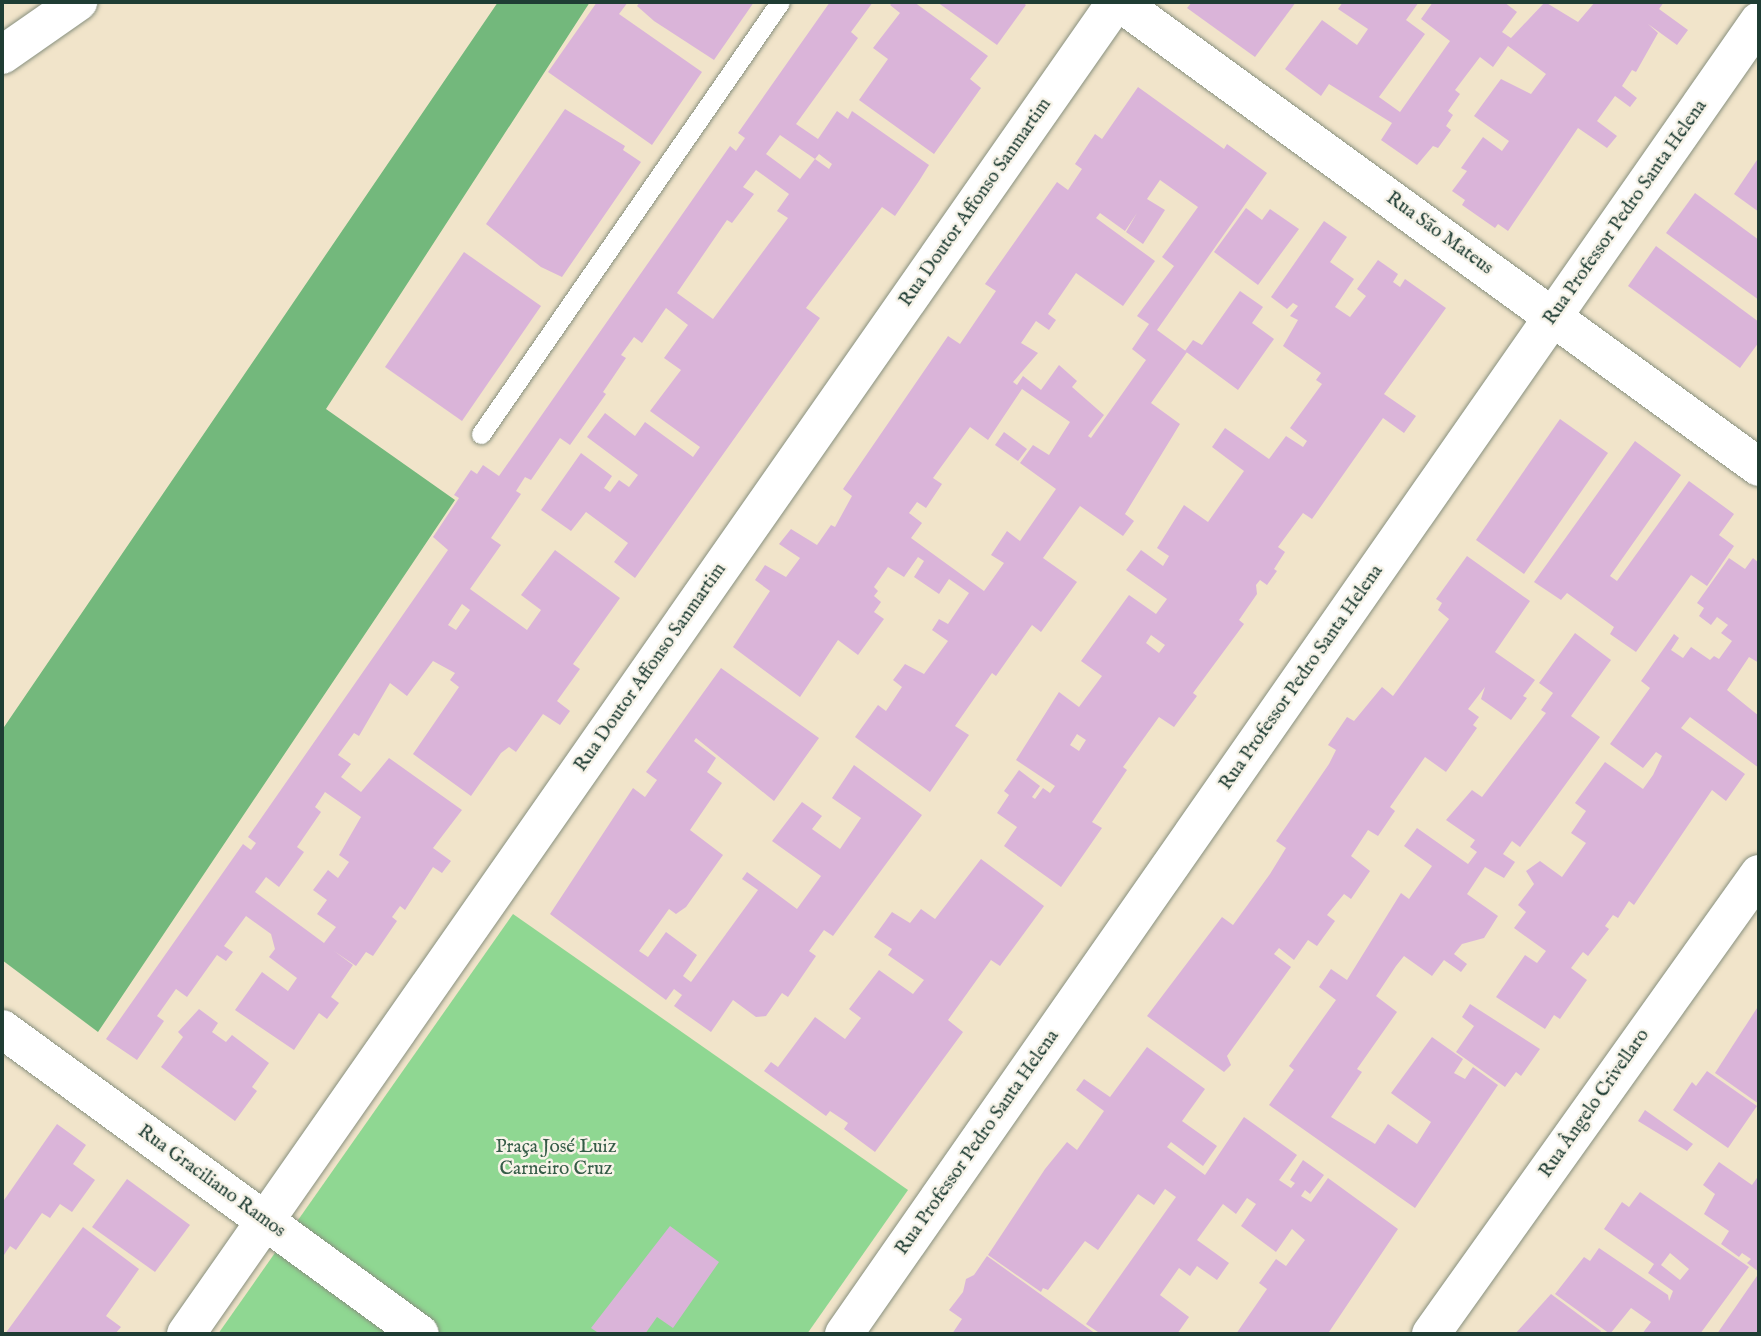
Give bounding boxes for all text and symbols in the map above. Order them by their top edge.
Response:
street label: Rua Doutor Affonso Sanmartim [895,94,1057,312]
street label: Rua Professor Pedro Santa Helena [1539,96,1713,330]
street label: Rua São Mateus [1381,188,1497,280]
street label: Rua Doutor Affonso Sanmartim [570,559,732,777]
street label: Rua Professor Pedro Santa Helena [1215,561,1389,795]
street label: Rua Ângelo Crivellaro [1535,1025,1655,1183]
street label: Rua Professor Pedro Santa Helena [891,1026,1065,1260]
street label: Rua Graciliano Ramos [133,1121,289,1243]
park label: Praça José Luiz Carneiro Cruz [496,1137,616,1181]

